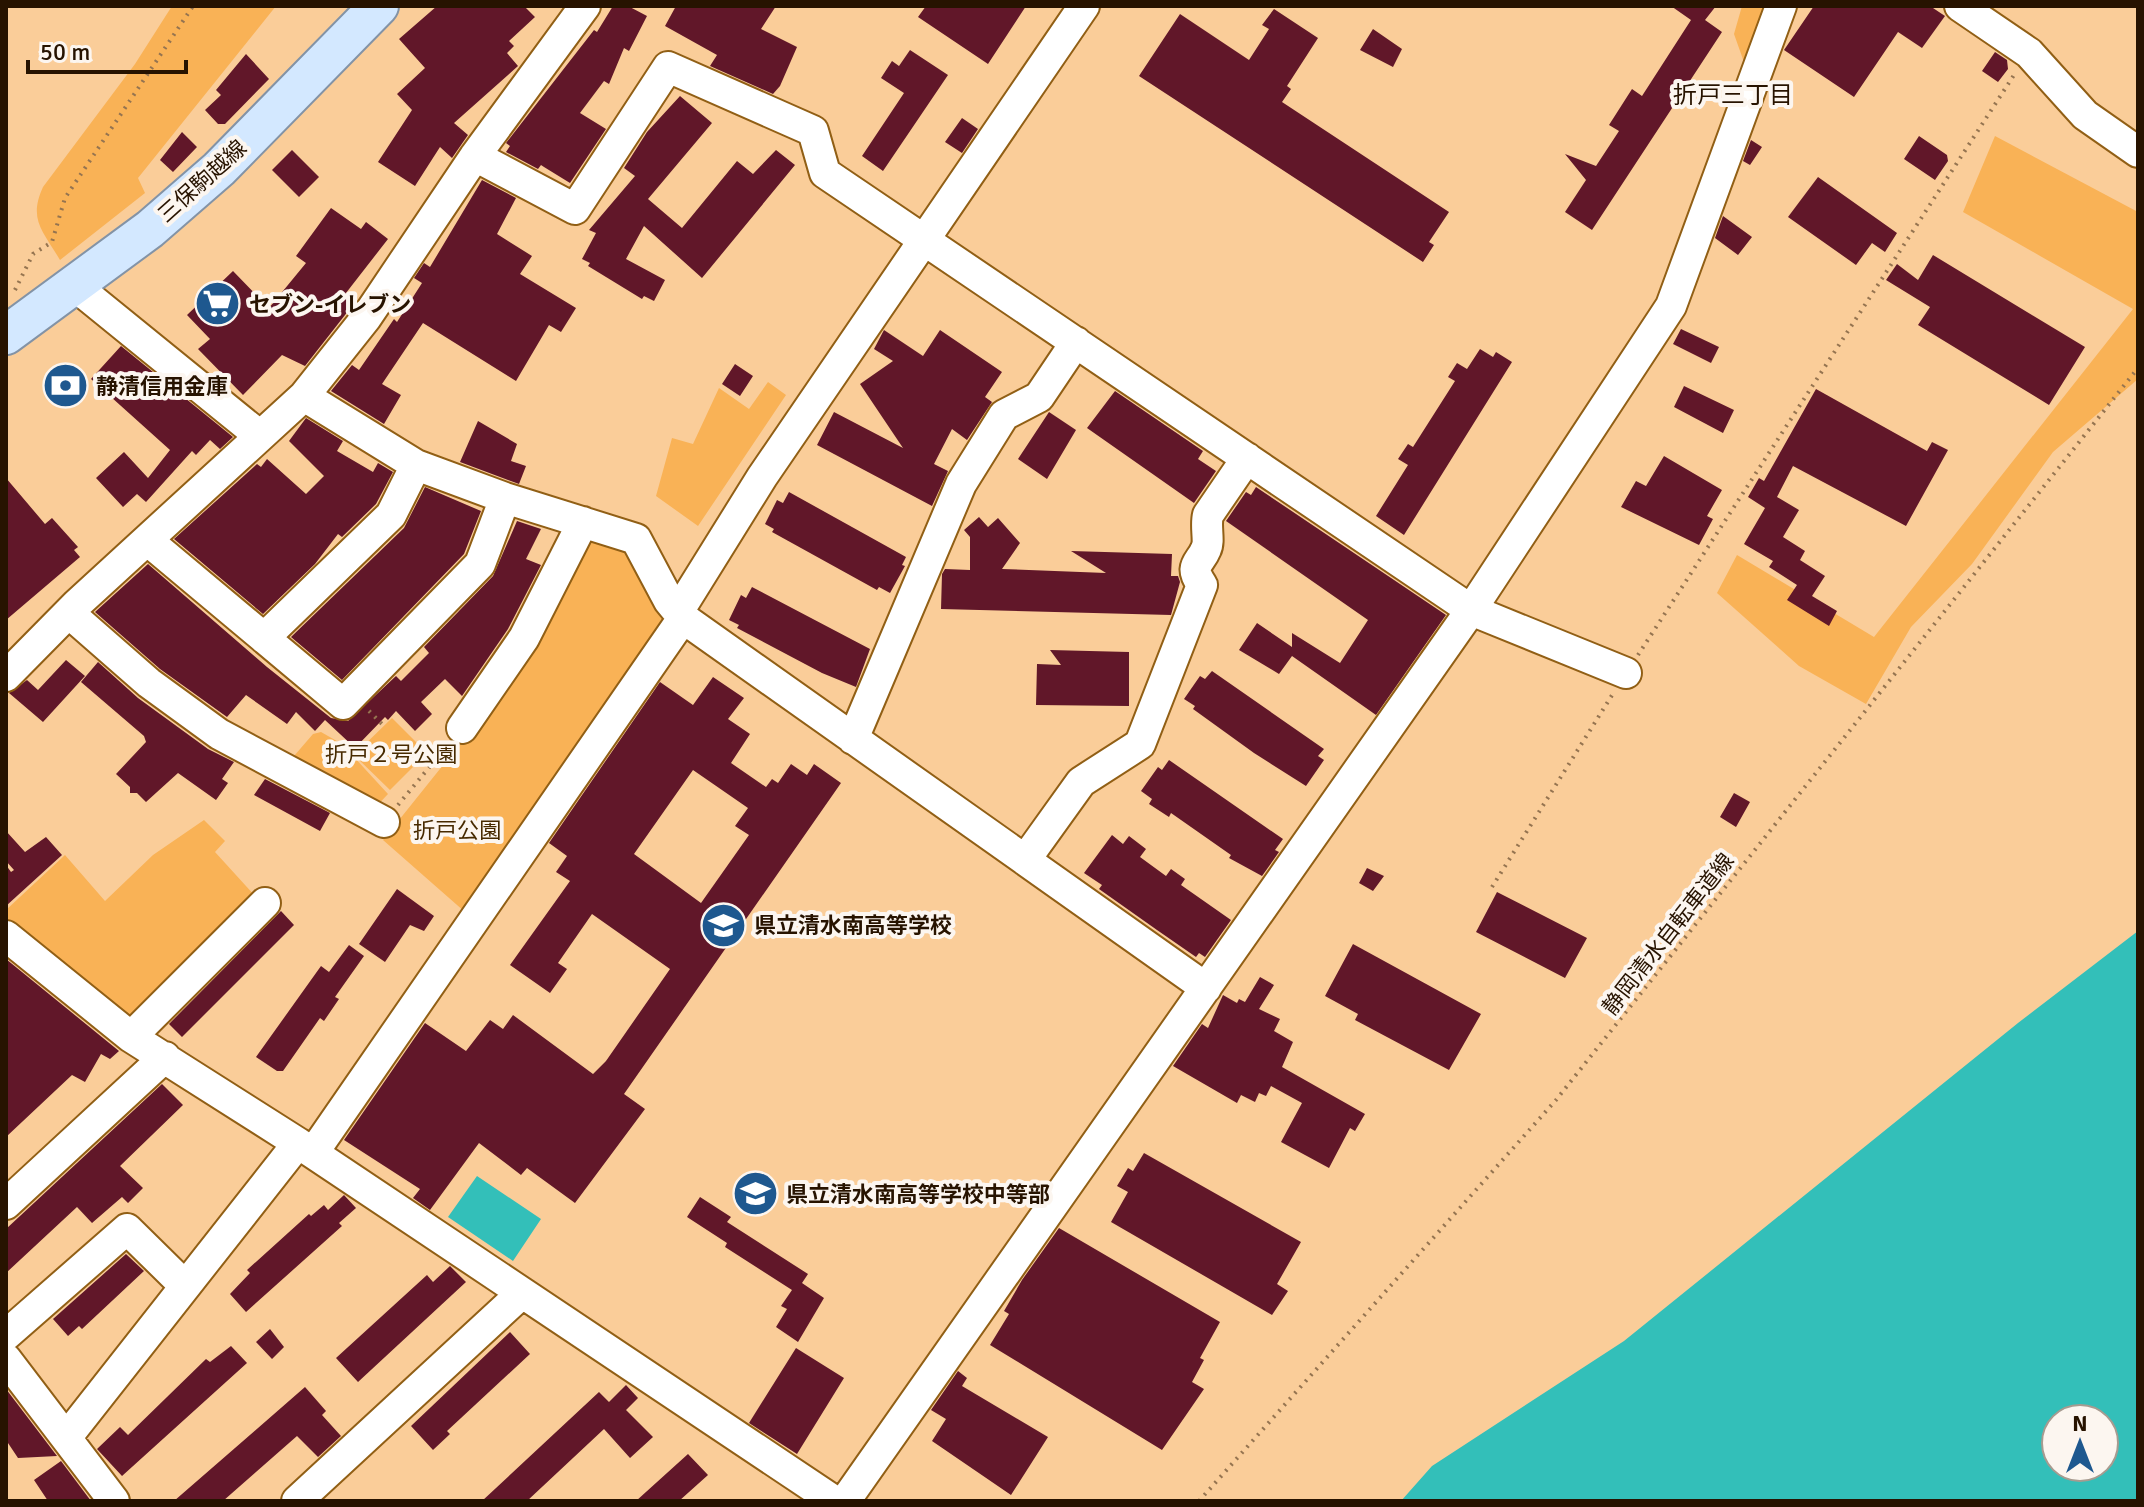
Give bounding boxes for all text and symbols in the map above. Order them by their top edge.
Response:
scale bar [28,24,186,74]
text: 50 m [40,37,90,67]
district label: 折戸三丁目 [1673,80,1793,110]
street label: 三保駒越線 [152,134,252,228]
supermarket icon: セブン-イレブン [194,280,242,328]
place label: セブン-イレブン [249,291,411,318]
bank icon: 静清信用金庫 [41,362,89,410]
place label: 静清信用金庫 [96,373,228,400]
park label: 折戸２号公園 [325,741,457,768]
park label: 折戸公園 [413,817,501,844]
street label: 静岡清水自転車道線 [1596,848,1740,1020]
school or university icon: 県立清水南高等学校 [699,901,747,949]
place label: 県立清水南高等学校 [754,912,952,939]
school or university icon: 県立清水南高等学校中等部 [731,1170,779,1218]
place label: 県立清水南高等学校中等部 [786,1181,1050,1208]
north arrow [2040,1403,2120,1483]
text: N [2072,1410,2088,1437]

